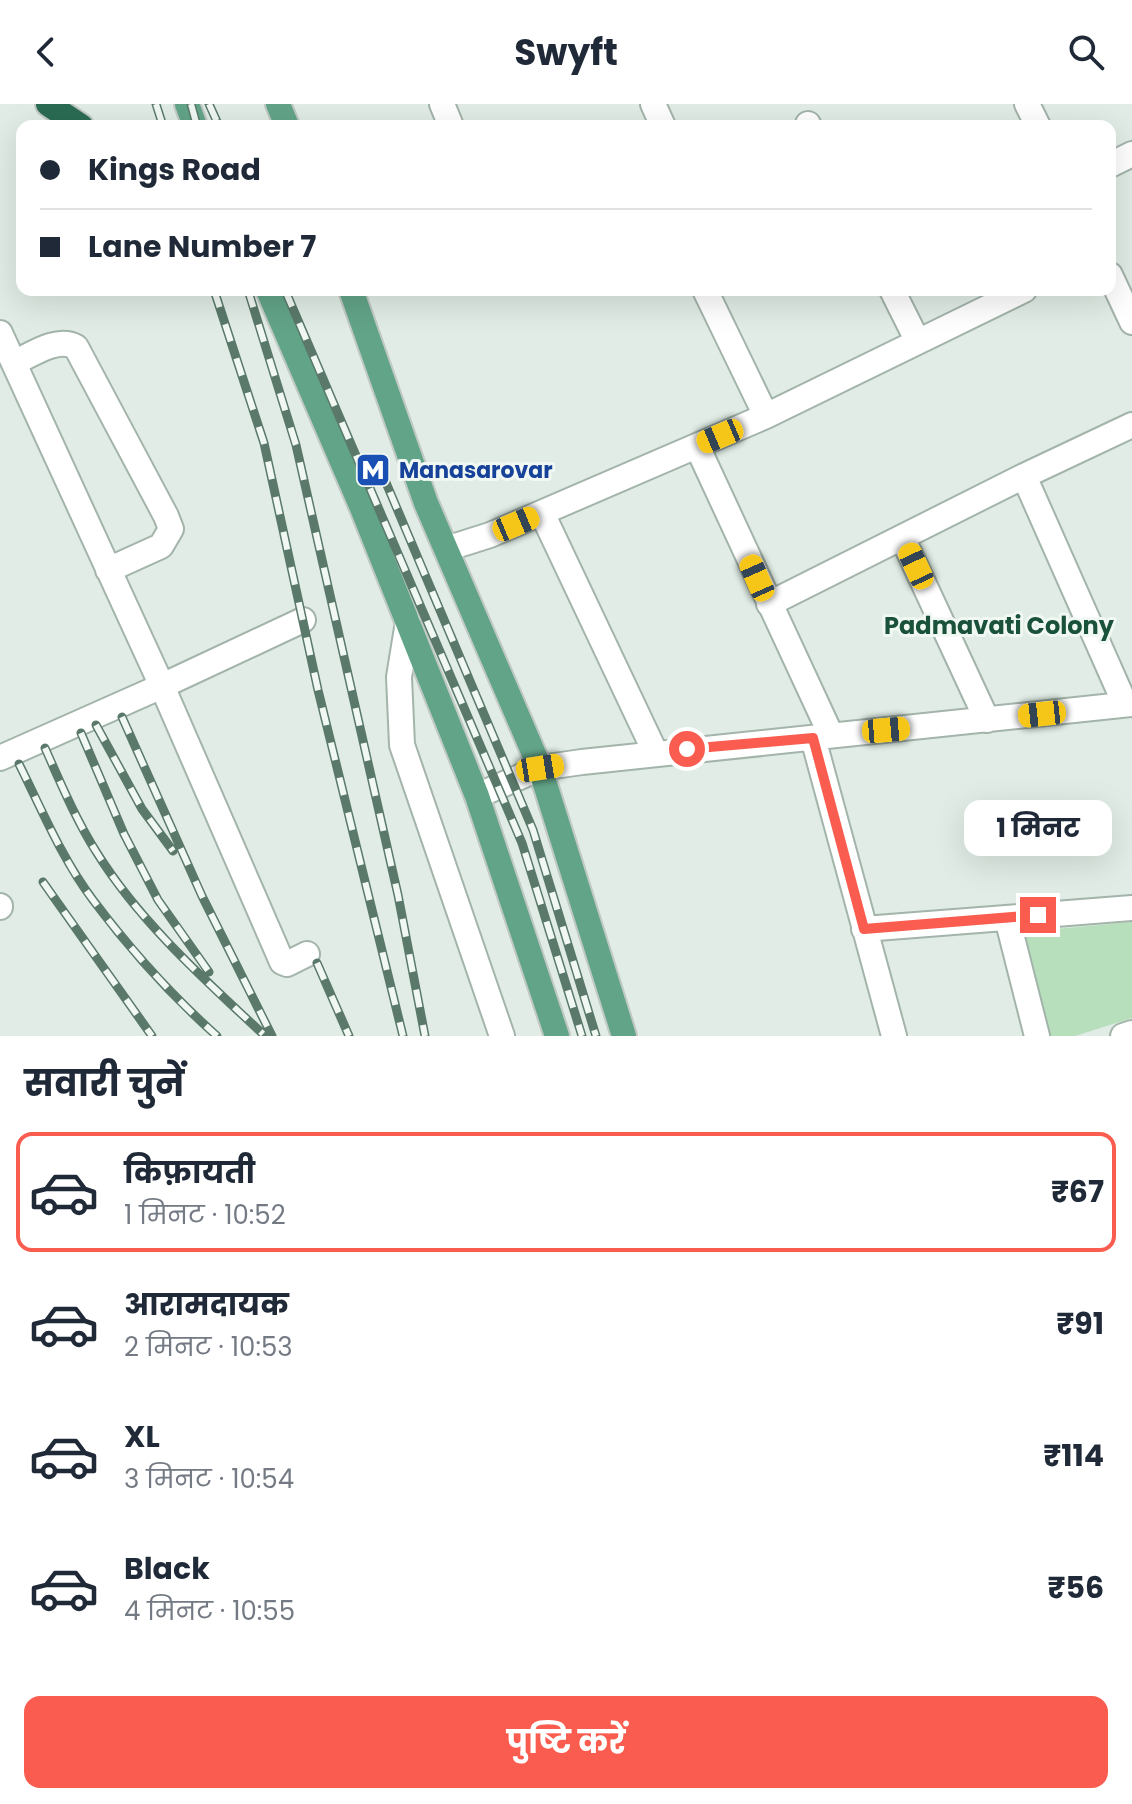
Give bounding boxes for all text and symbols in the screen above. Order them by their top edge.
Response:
text: Swyft [514,27,618,78]
icon: back [24,30,68,74]
icon: search [1064,30,1108,74]
text: Kings Road [88,148,261,191]
text: Lane Number 7 [88,225,316,268]
car [693,416,747,456]
metro station icon: Manasarovar [354,451,392,489]
place label: Manasarovar [399,455,553,486]
car [489,504,543,544]
car [895,539,937,593]
car [736,551,778,605]
district label: Padmavati Colony [884,609,1115,642]
car [1017,700,1067,728]
car [861,716,911,744]
route start [669,731,705,767]
car [514,752,566,784]
callout: 1 मिनट [964,799,1112,855]
text: 1 मिनट [996,810,1080,846]
route end [1020,897,1056,933]
text: सवारी चुनें [24,1058,184,1109]
text: किफ़ायती [124,1151,255,1194]
icon: car [28,1156,100,1228]
text: ₹67 [1051,1170,1104,1213]
text: 1 मिनट · 10:52 [124,1197,286,1233]
text: आरामदायक [124,1283,289,1326]
icon: car [28,1288,100,1360]
text: ₹91 [1056,1302,1104,1345]
text: 2 मिनट · 10:53 [124,1329,293,1365]
text: XL [124,1415,160,1458]
icon: car [28,1420,100,1492]
text: ₹114 [1043,1434,1104,1477]
text: 3 मिनट · 10:54 [124,1461,294,1497]
text: Black [124,1547,210,1590]
icon: car [28,1552,100,1624]
text: ₹56 [1047,1566,1104,1609]
text: 4 मिनट · 10:55 [124,1593,295,1629]
button: पुष्टि करें [24,1696,1108,1788]

